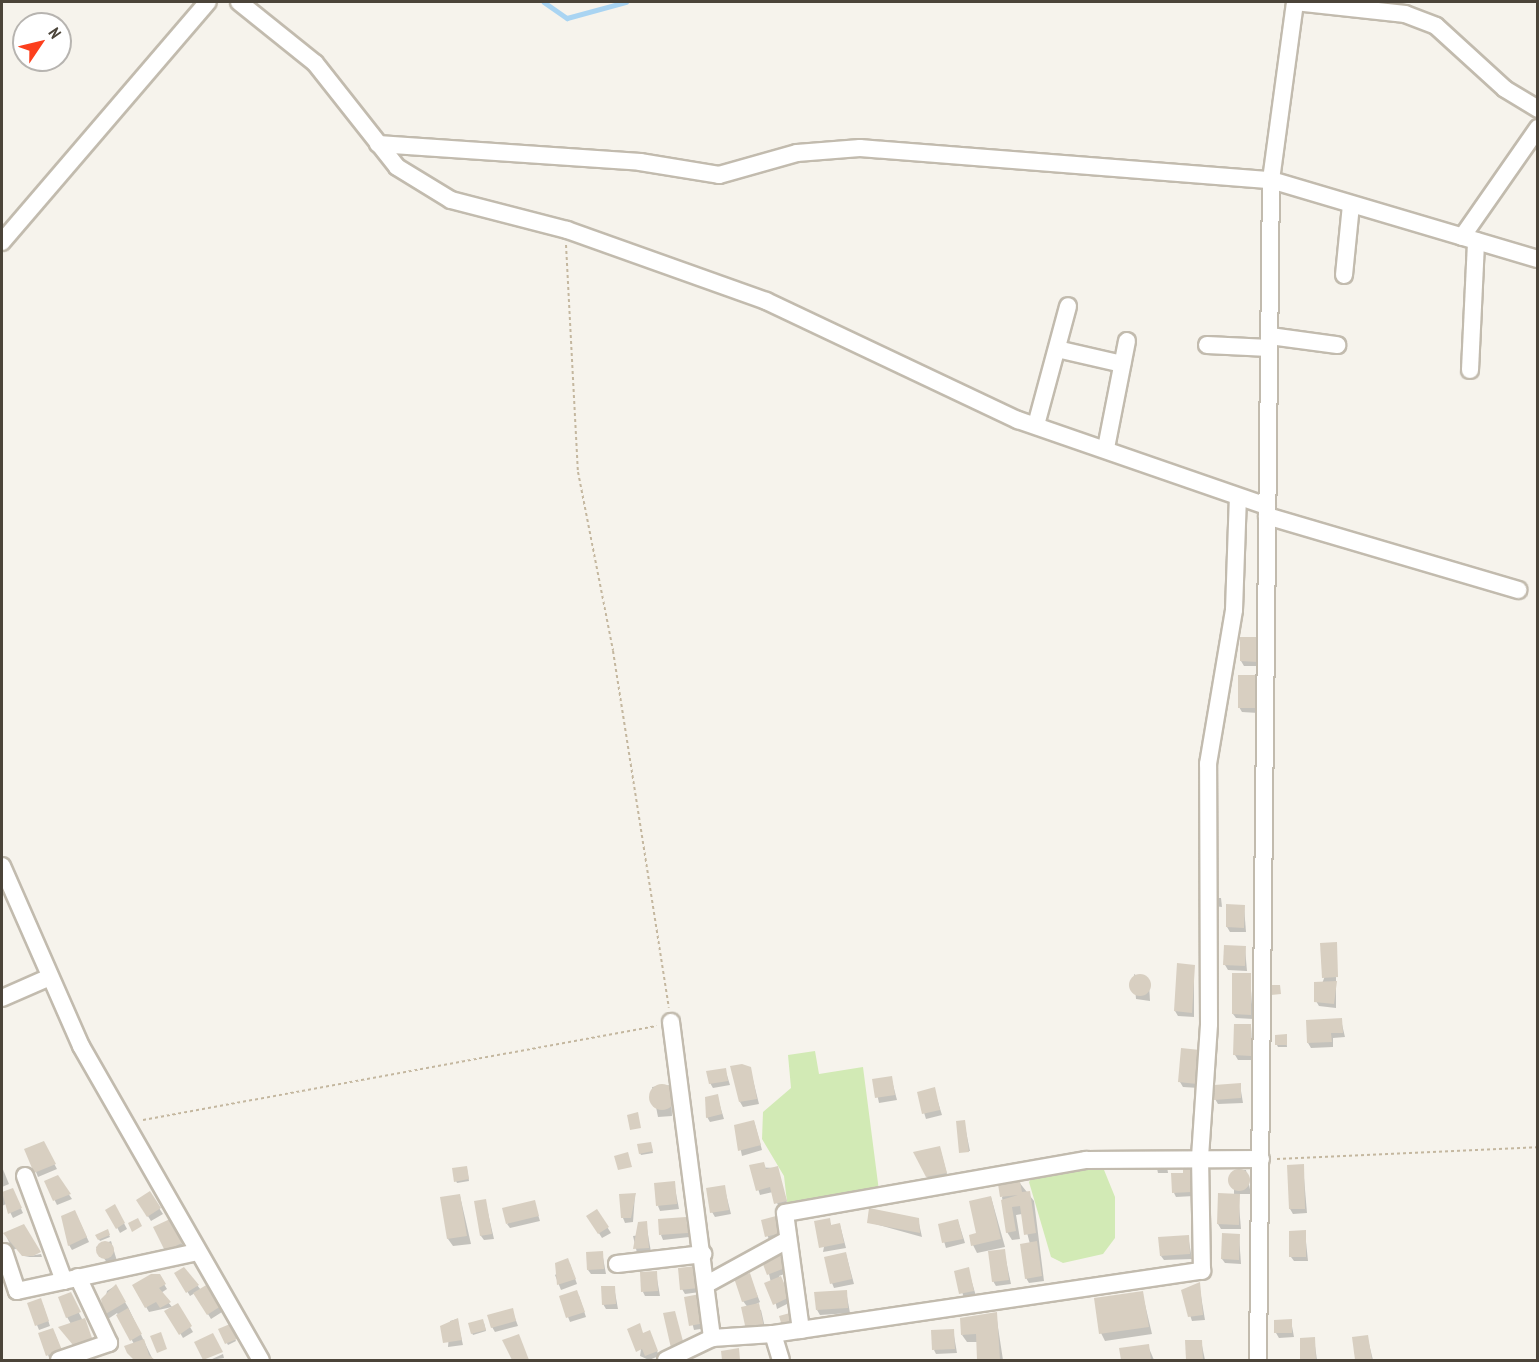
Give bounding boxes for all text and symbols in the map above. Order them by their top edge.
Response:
north arrow [12,12,72,72]
text: N [44,24,66,42]

